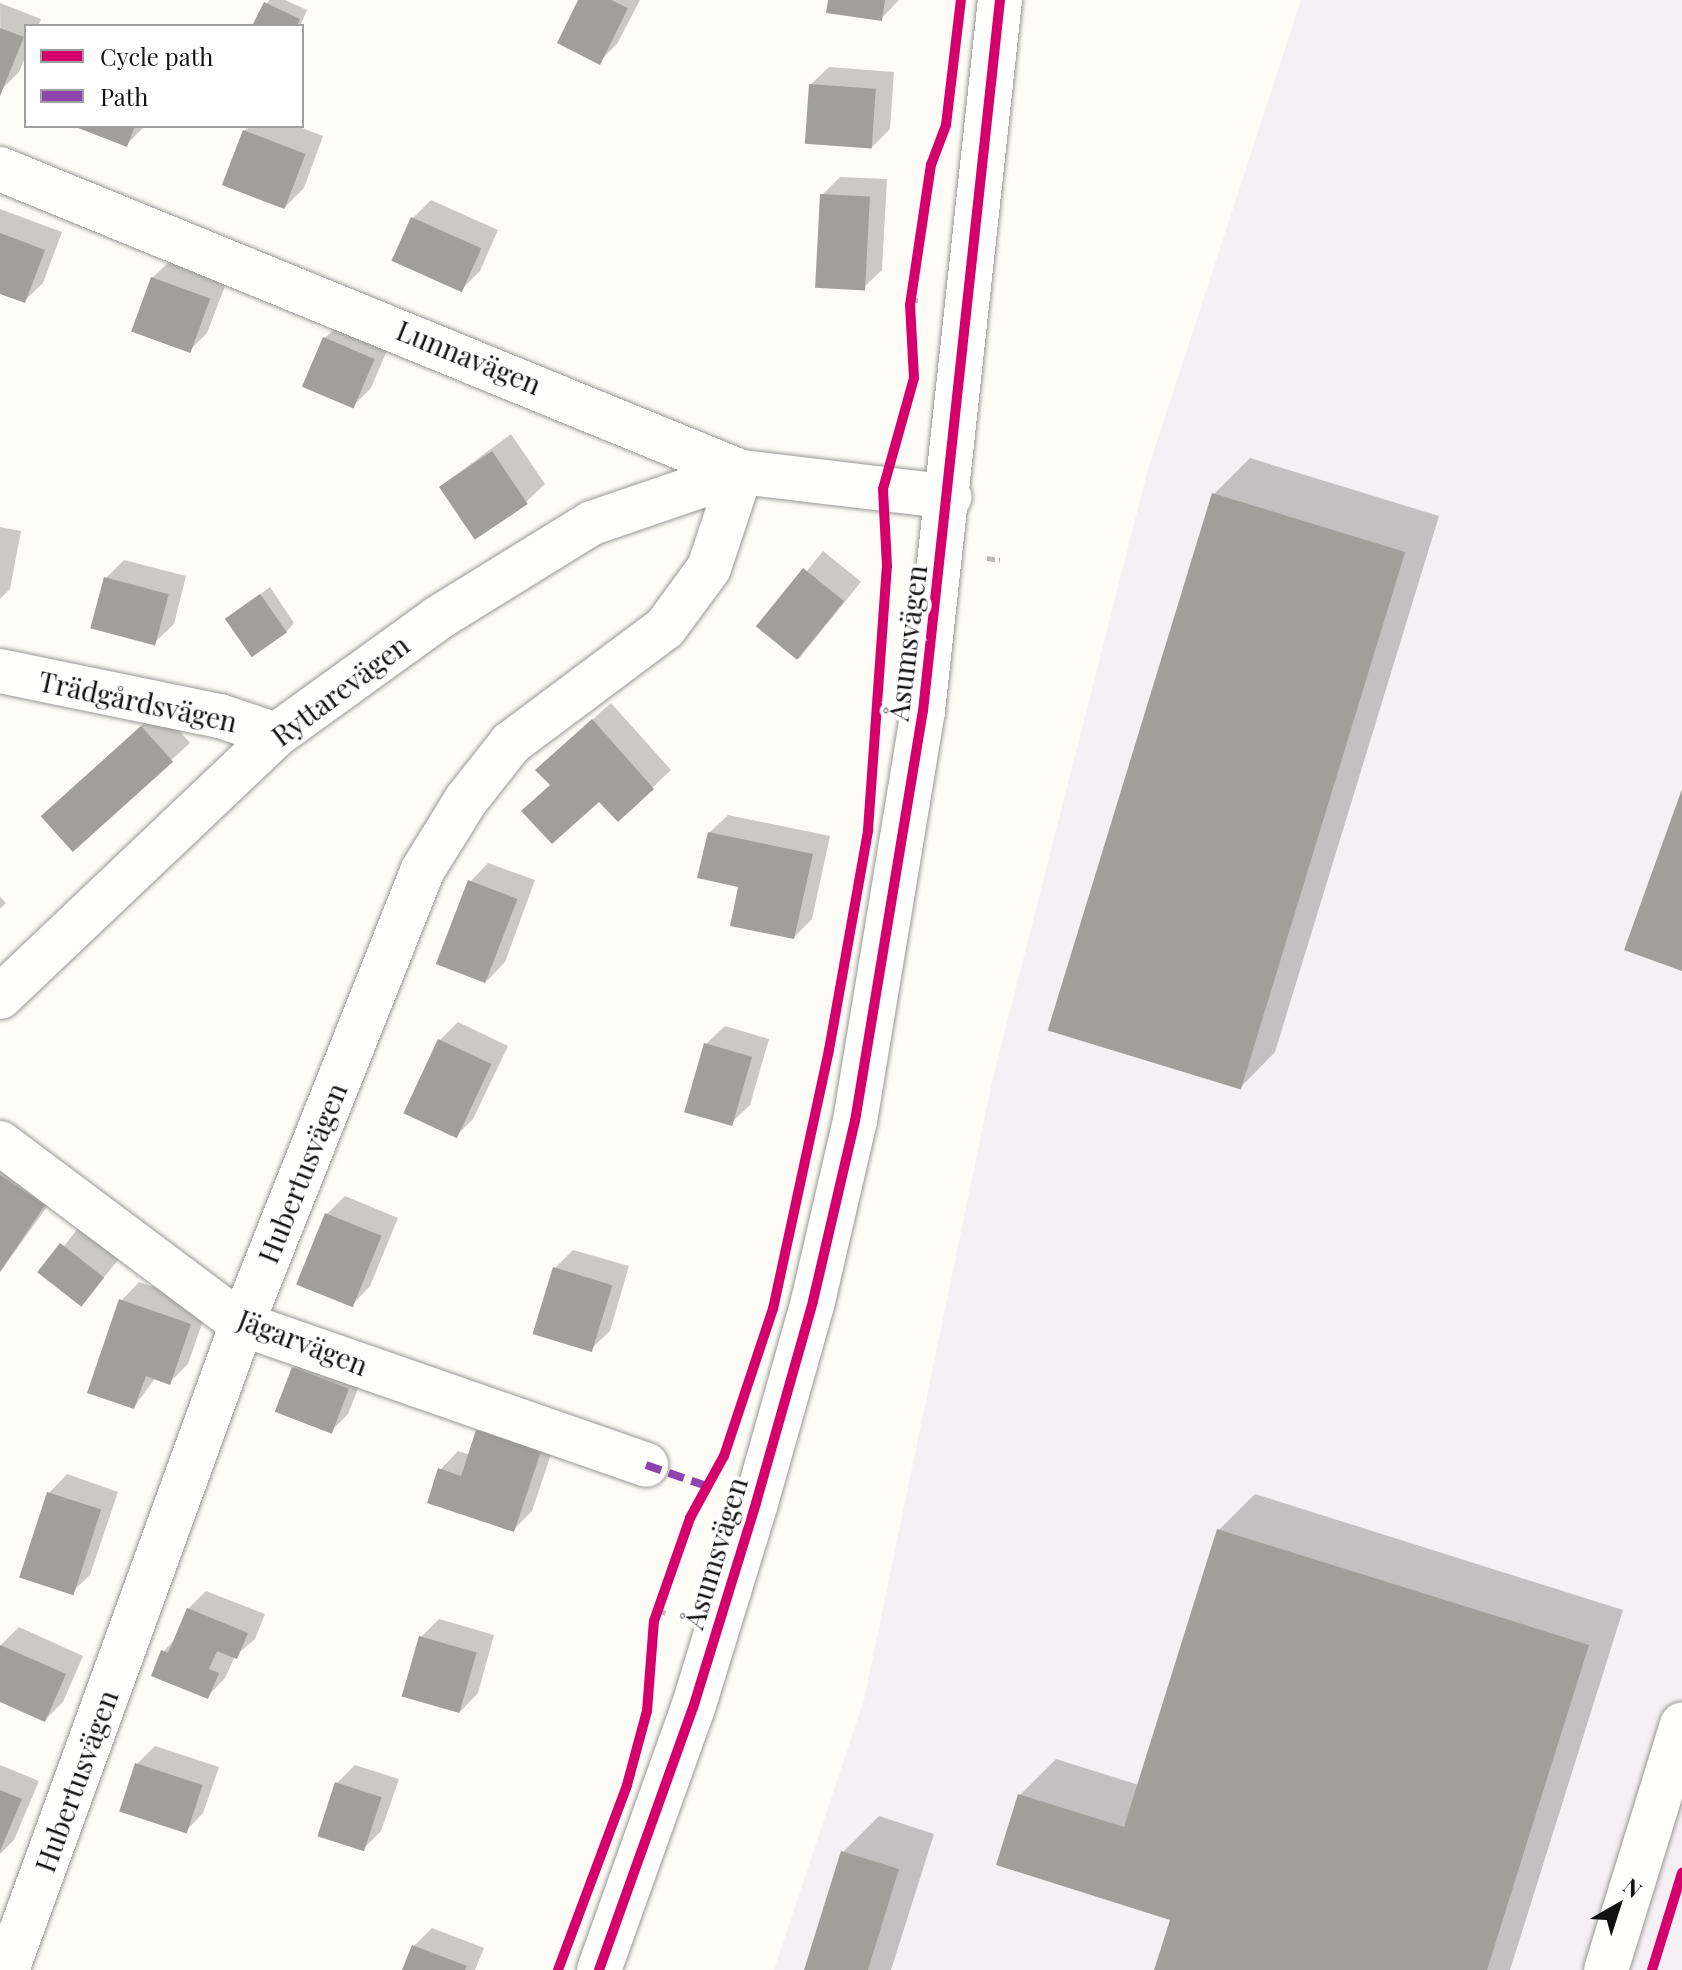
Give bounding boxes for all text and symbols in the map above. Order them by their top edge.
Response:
legend [24,24,304,128]
text: Cycle path [100,40,213,72]
text: Path [100,80,148,112]
street label: Lunnavägen [392,313,546,401]
street label: Åsumsvägen [881,563,933,723]
street label: Ryttarevägen [265,627,415,753]
street label: Trädgårdsvägen [36,664,240,738]
street label: Hubertusvägen [251,1078,353,1268]
street label: Jägarvägen [233,1302,373,1382]
street label: Åsumsvägen [676,1473,754,1633]
street label: Hubertusvägen [28,1685,124,1877]
north arrow [1578,1866,1658,1946]
text: N [1617,1871,1649,1904]

